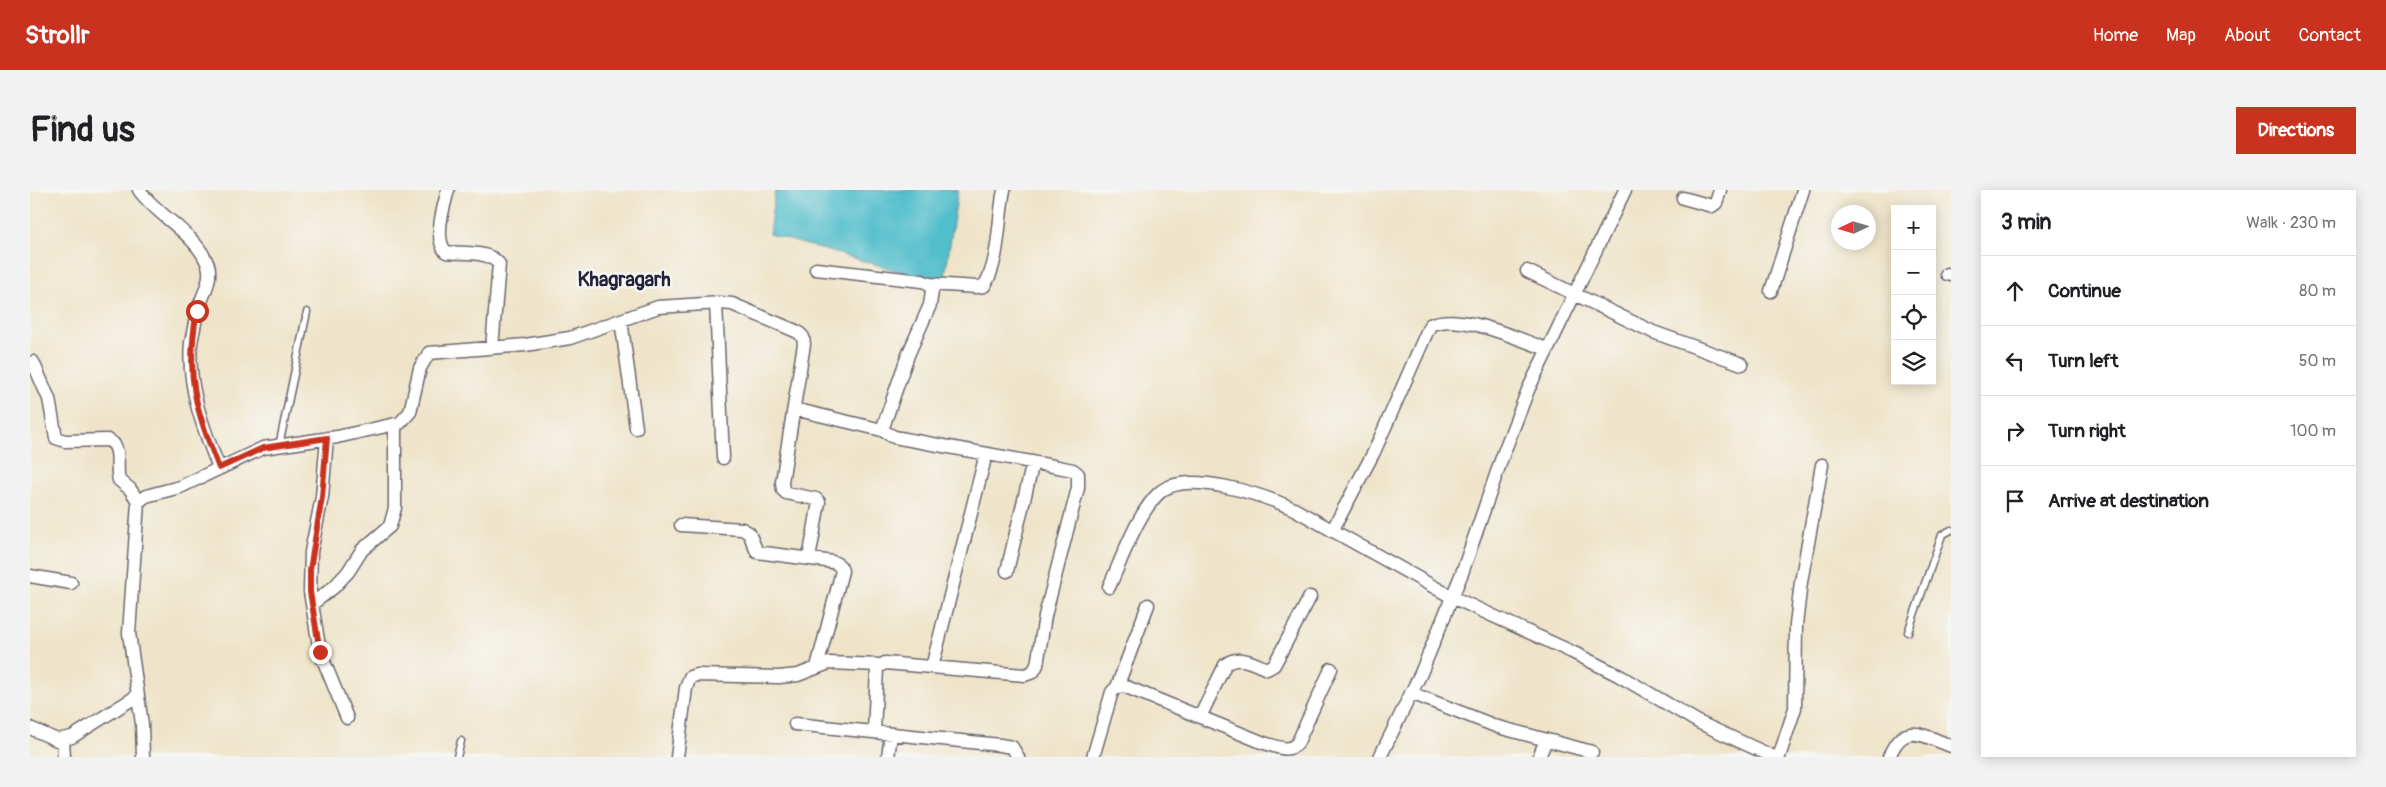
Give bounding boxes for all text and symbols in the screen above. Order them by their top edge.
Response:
text: Strollr [25,21,90,50]
text: Home [2093,24,2138,47]
text: Map [2166,24,2196,47]
text: About [2224,24,2270,47]
text: Contact [2298,24,2361,47]
button: Directions [2236,107,2356,154]
text: Find us [30,108,135,152]
north arrow [1831,205,1876,250]
map controls [1891,205,1936,385]
button: + [1891,205,1936,250]
text: 3 min [2001,209,2051,236]
text: Walk · 230 m [2246,213,2336,233]
button: − [1891,250,1936,295]
district label: Khagragarh [577,267,671,292]
icon: ahead [2001,277,2029,305]
text: Continue [2048,279,2121,303]
text: 80 m [2299,281,2336,301]
button: locate [1891,295,1936,340]
route start [186,300,209,323]
button: layers [1891,340,1936,385]
icon: left [2001,347,2029,375]
text: Turn left [2048,349,2118,373]
text: 50 m [2299,351,2336,371]
icon: right [2001,417,2029,445]
text: Turn right [2048,419,2126,443]
text: 100 m [2290,421,2336,441]
icon: arrive [2001,487,2029,515]
text: Arrive at destination [2048,489,2209,513]
route end [309,641,332,664]

